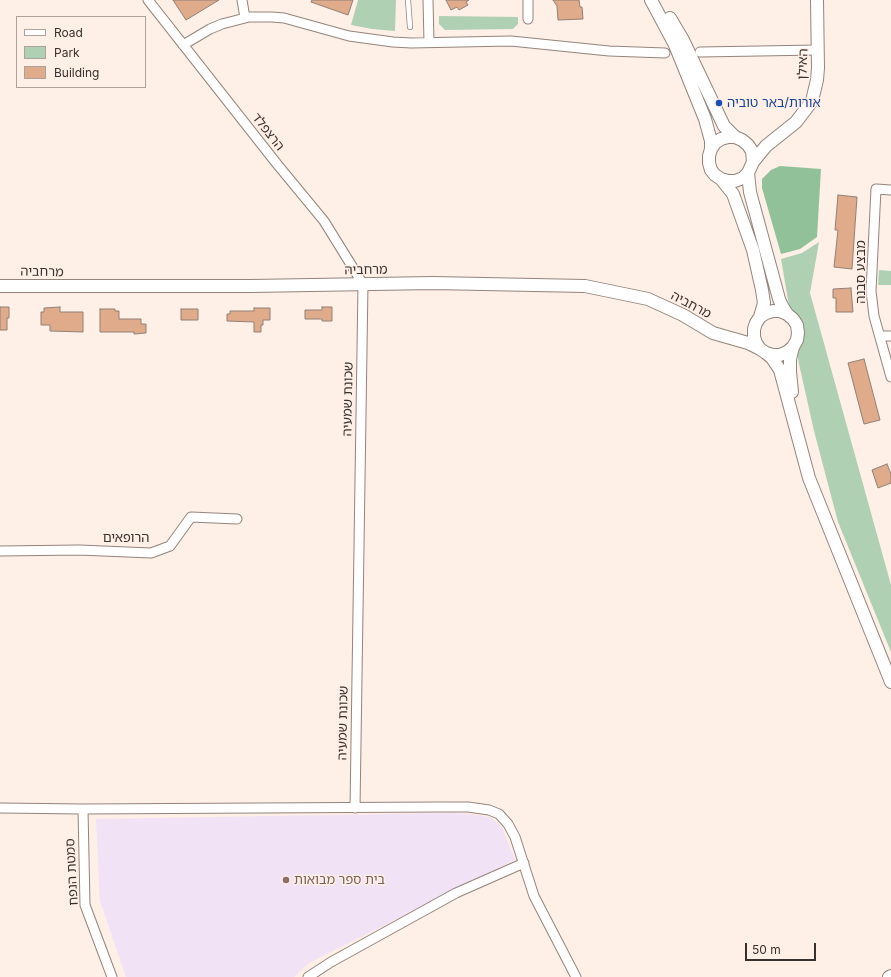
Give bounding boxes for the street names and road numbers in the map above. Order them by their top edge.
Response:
street label: האילן [795,48,811,80]
street label: הרצפלד [248,110,288,154]
street label: מבצע סבנה [853,240,869,304]
street label: מרחביה [344,262,388,278]
street label: מרחביה [20,264,64,280]
street label: מרחביה [668,288,714,322]
street label: שכונת שמעיה [340,361,356,437]
street label: הרופאים [103,530,149,546]
street label: שכונת שמעיה [335,685,351,761]
street label: סמטת הנפח [62,838,82,906]

